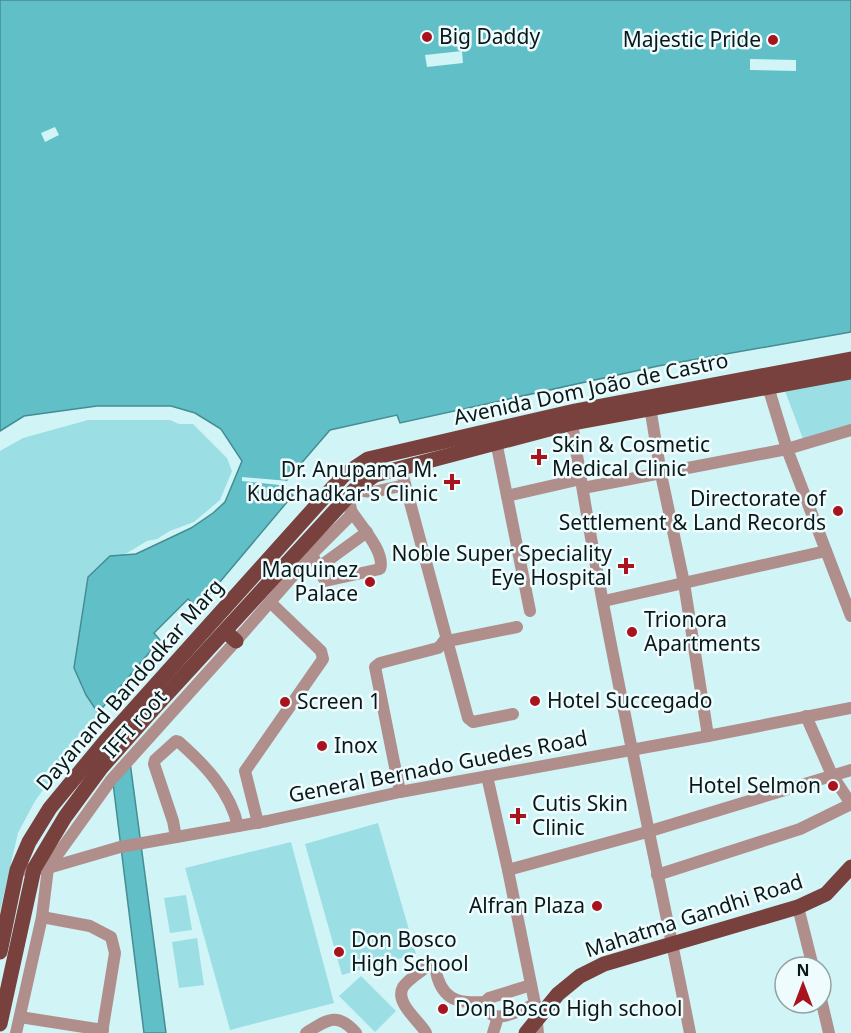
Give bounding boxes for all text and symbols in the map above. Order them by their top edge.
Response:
place label: Big Daddy [439,22,540,50]
place label: Majestic Pride [623,25,761,53]
marker: Big Daddy [420,30,434,44]
marker: Majestic Pride [766,33,780,47]
street label: Avenida Dom João de Castro [451,345,731,431]
place label: Skin & Cosmetic Medical Clinic [552,430,710,482]
marker: Skin & Cosmetic Medical Clinic [530,448,548,466]
place label: Dr. Anupama M. Kudchadkar's Clinic [247,455,438,507]
marker: Dr. Anupama M. Kudchadkar's Clinic [443,473,461,491]
place label: Directorate of Settlement & Land Records [559,484,828,536]
marker: Directorate of Settlement & Land Records [831,504,845,518]
place label: Noble Super Speciality Eye Hospital [392,539,612,591]
place label: Maquinez Palace [261,555,358,607]
marker: Noble Super Speciality Eye Hospital [617,557,635,575]
street label: Dayanand Bandodkar Marg [29,573,229,796]
marker: Maquinez Palace [363,575,377,589]
place label: Trionora Apartments [644,605,760,657]
marker: Trionora Apartments [625,625,639,639]
street label: IFFI root [96,683,173,763]
place label: Hotel Succegado [547,686,712,714]
place label: Screen 1 [297,687,381,715]
marker: Hotel Succegado [528,694,542,708]
marker: Screen 1 [278,695,292,709]
street label: General Bernado Guedes Road [286,723,590,809]
place label: Inox [334,731,378,759]
marker: Inox [315,739,329,753]
place label: Hotel Selmon [688,771,821,799]
marker: Hotel Selmon [826,779,840,793]
place label: Cutis Skin Clinic [532,789,628,841]
marker: Cutis Skin Clinic [509,807,527,825]
street label: Mahatma Gandhi Road [581,867,806,963]
place label: Alfran Plaza [469,891,585,919]
marker: Alfran Plaza [590,899,604,913]
place label: Don Bosco High School [351,925,469,977]
marker: Don Bosco High School [332,945,346,959]
north arrow [773,955,833,1015]
text: N [796,959,810,981]
place label: Don Bosco High school [455,994,682,1022]
marker: Don Bosco High school [436,1002,450,1016]

